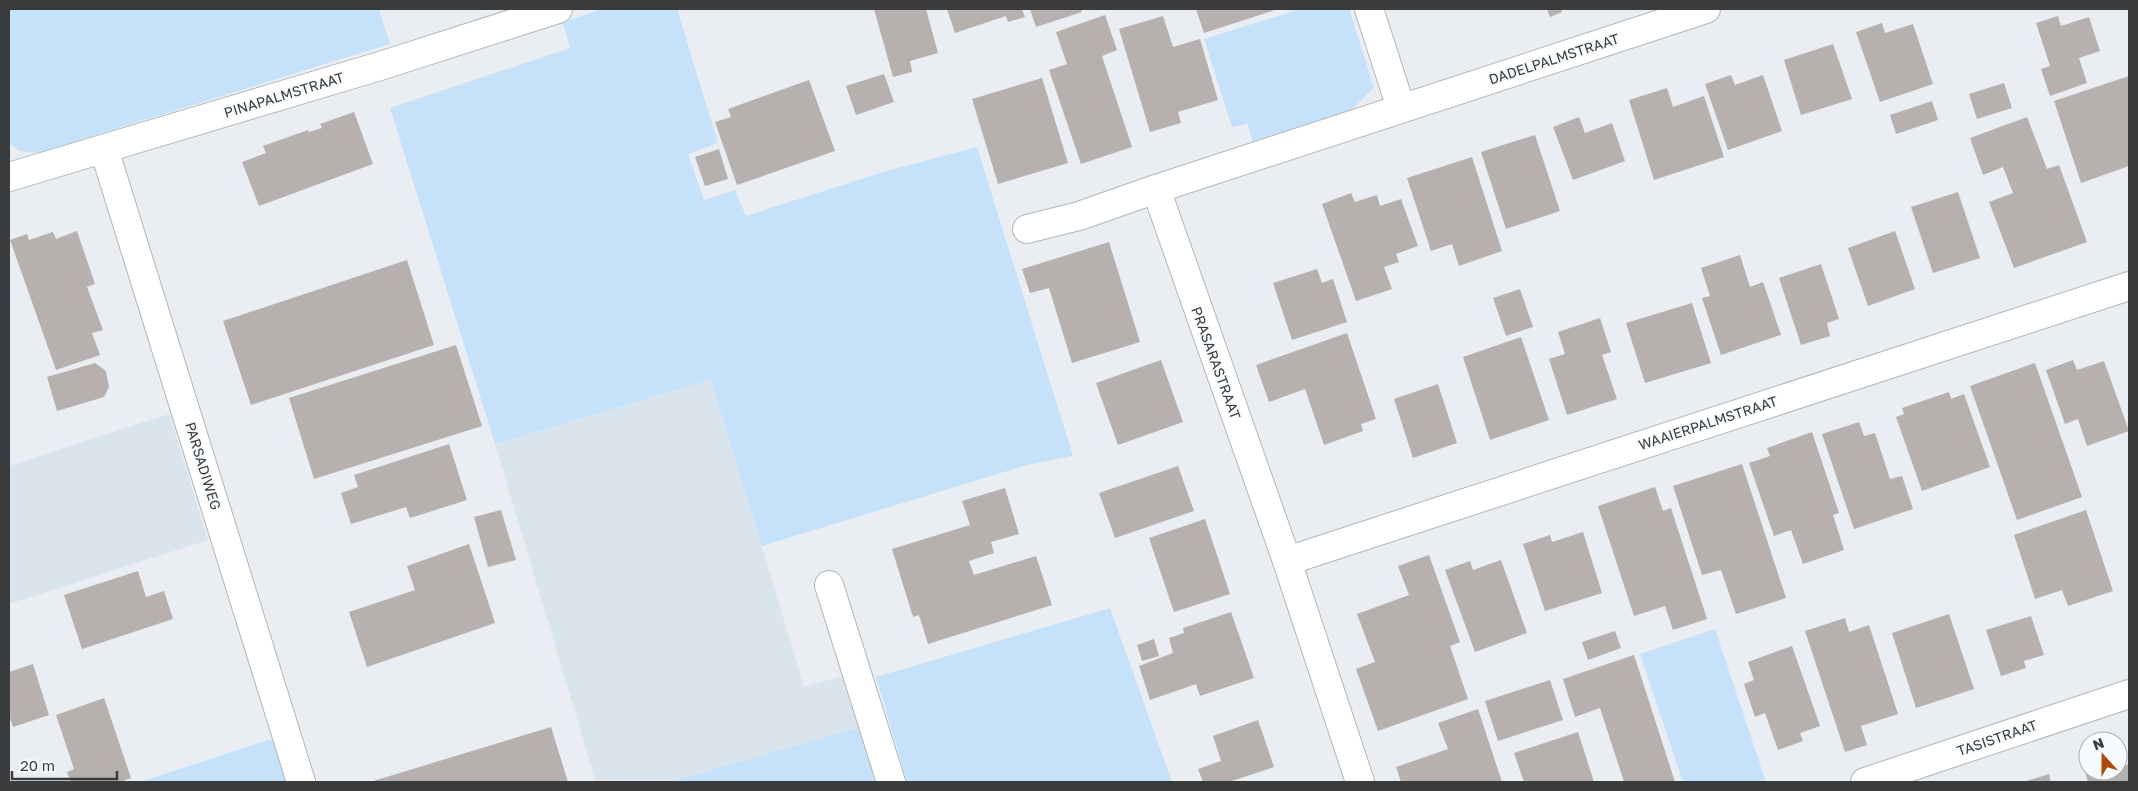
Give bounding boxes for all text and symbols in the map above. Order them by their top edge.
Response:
street label: DADELPALMSTRAAT [1486,29,1622,88]
street label: PINAPALMSTRAAT [222,68,346,121]
street label: PRASARASTRAAT [1188,304,1245,422]
street label: WAAIERPALMSTRAAT [1636,392,1780,453]
street label: PARSADIWEG [182,420,225,512]
street label: TASISTRAAT [1954,716,2040,759]
north arrow [2078,731,2128,781]
text: N [2090,734,2106,753]
scale bar [12,748,118,780]
text: 20 m [20,756,55,774]

